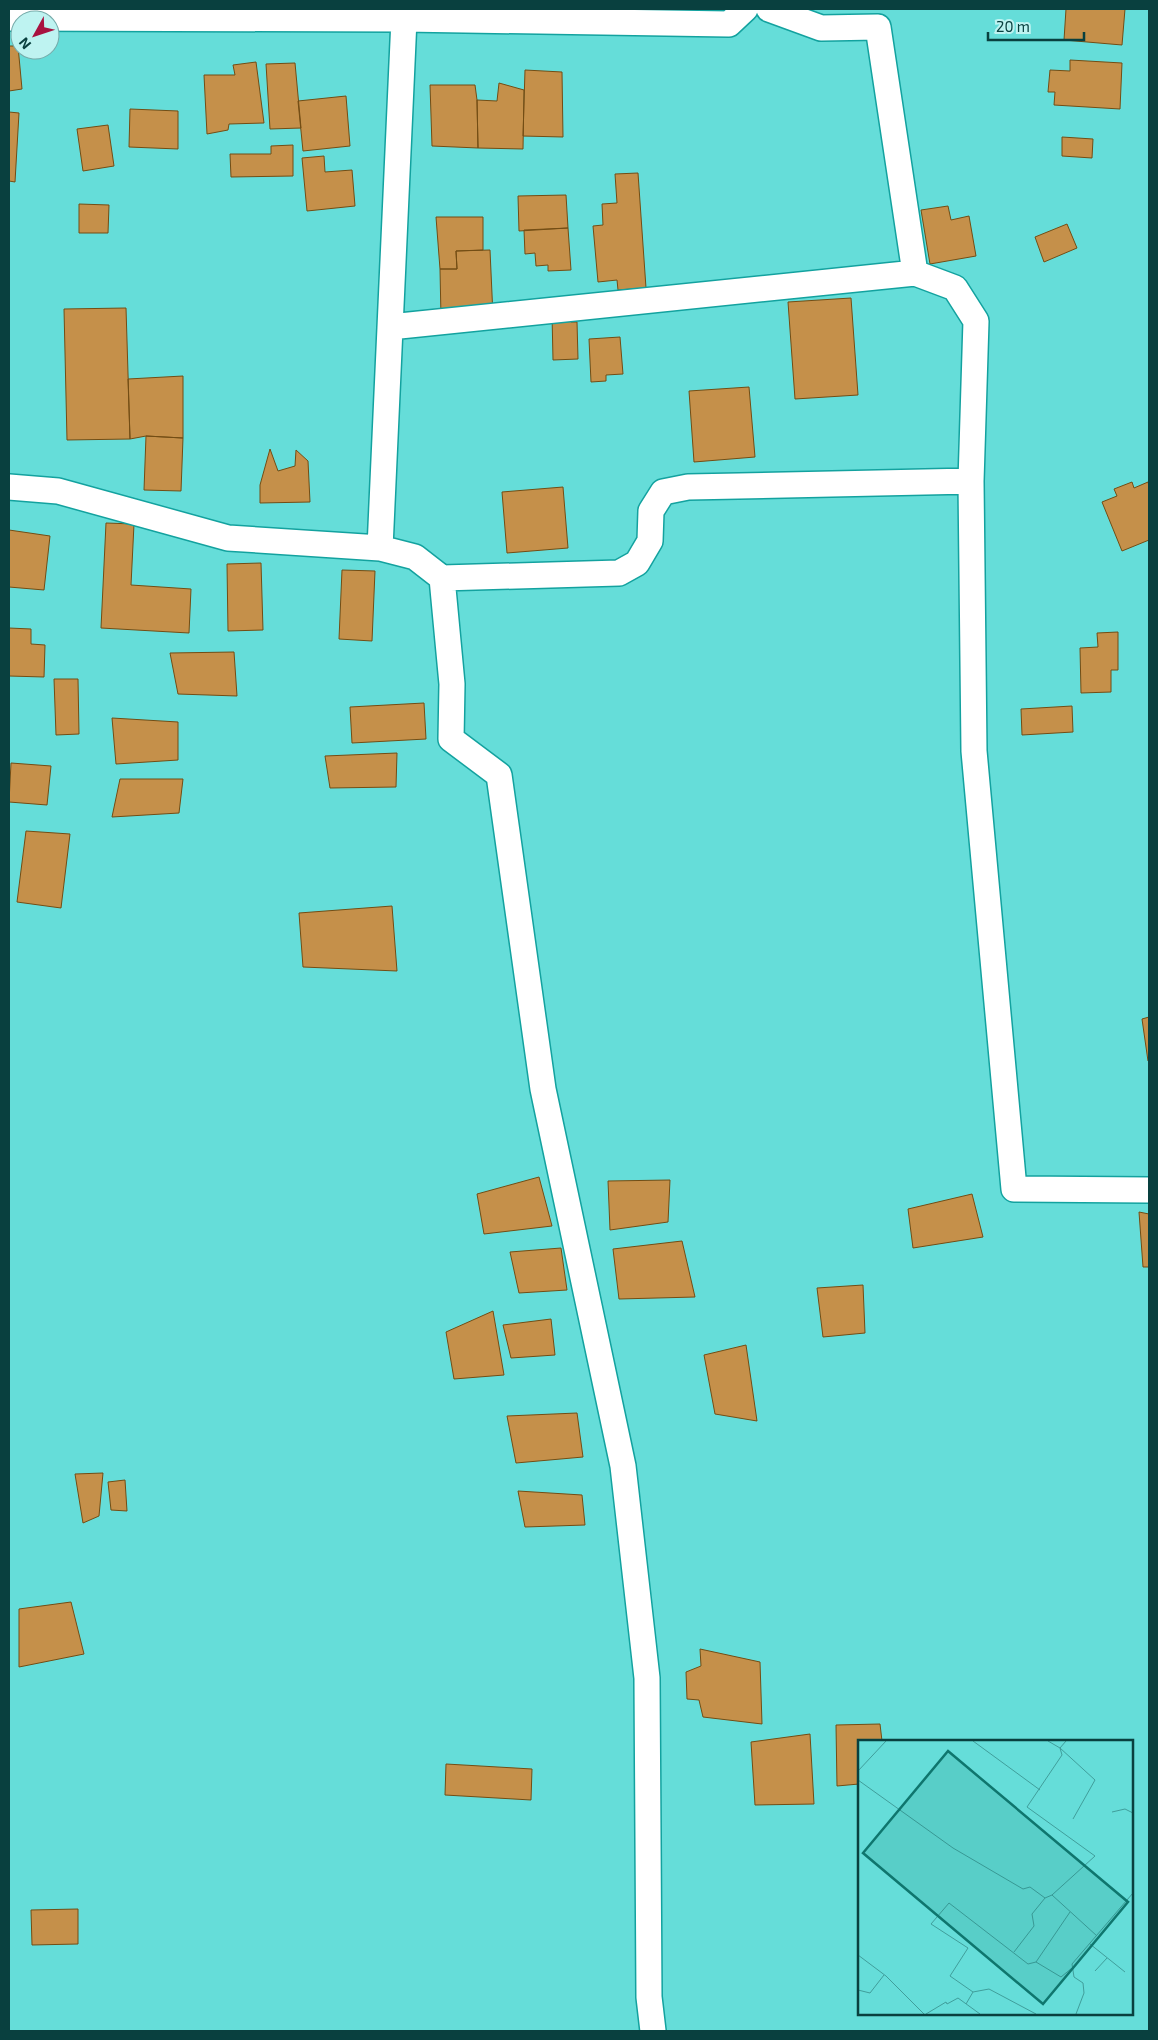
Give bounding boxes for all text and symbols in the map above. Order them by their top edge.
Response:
north arrow [10,10,60,60]
scale bar [988,10,1084,42]
text: 20 m [996,17,1030,35]
text: N [15,34,34,53]
inset map [858,1740,1133,2015]

